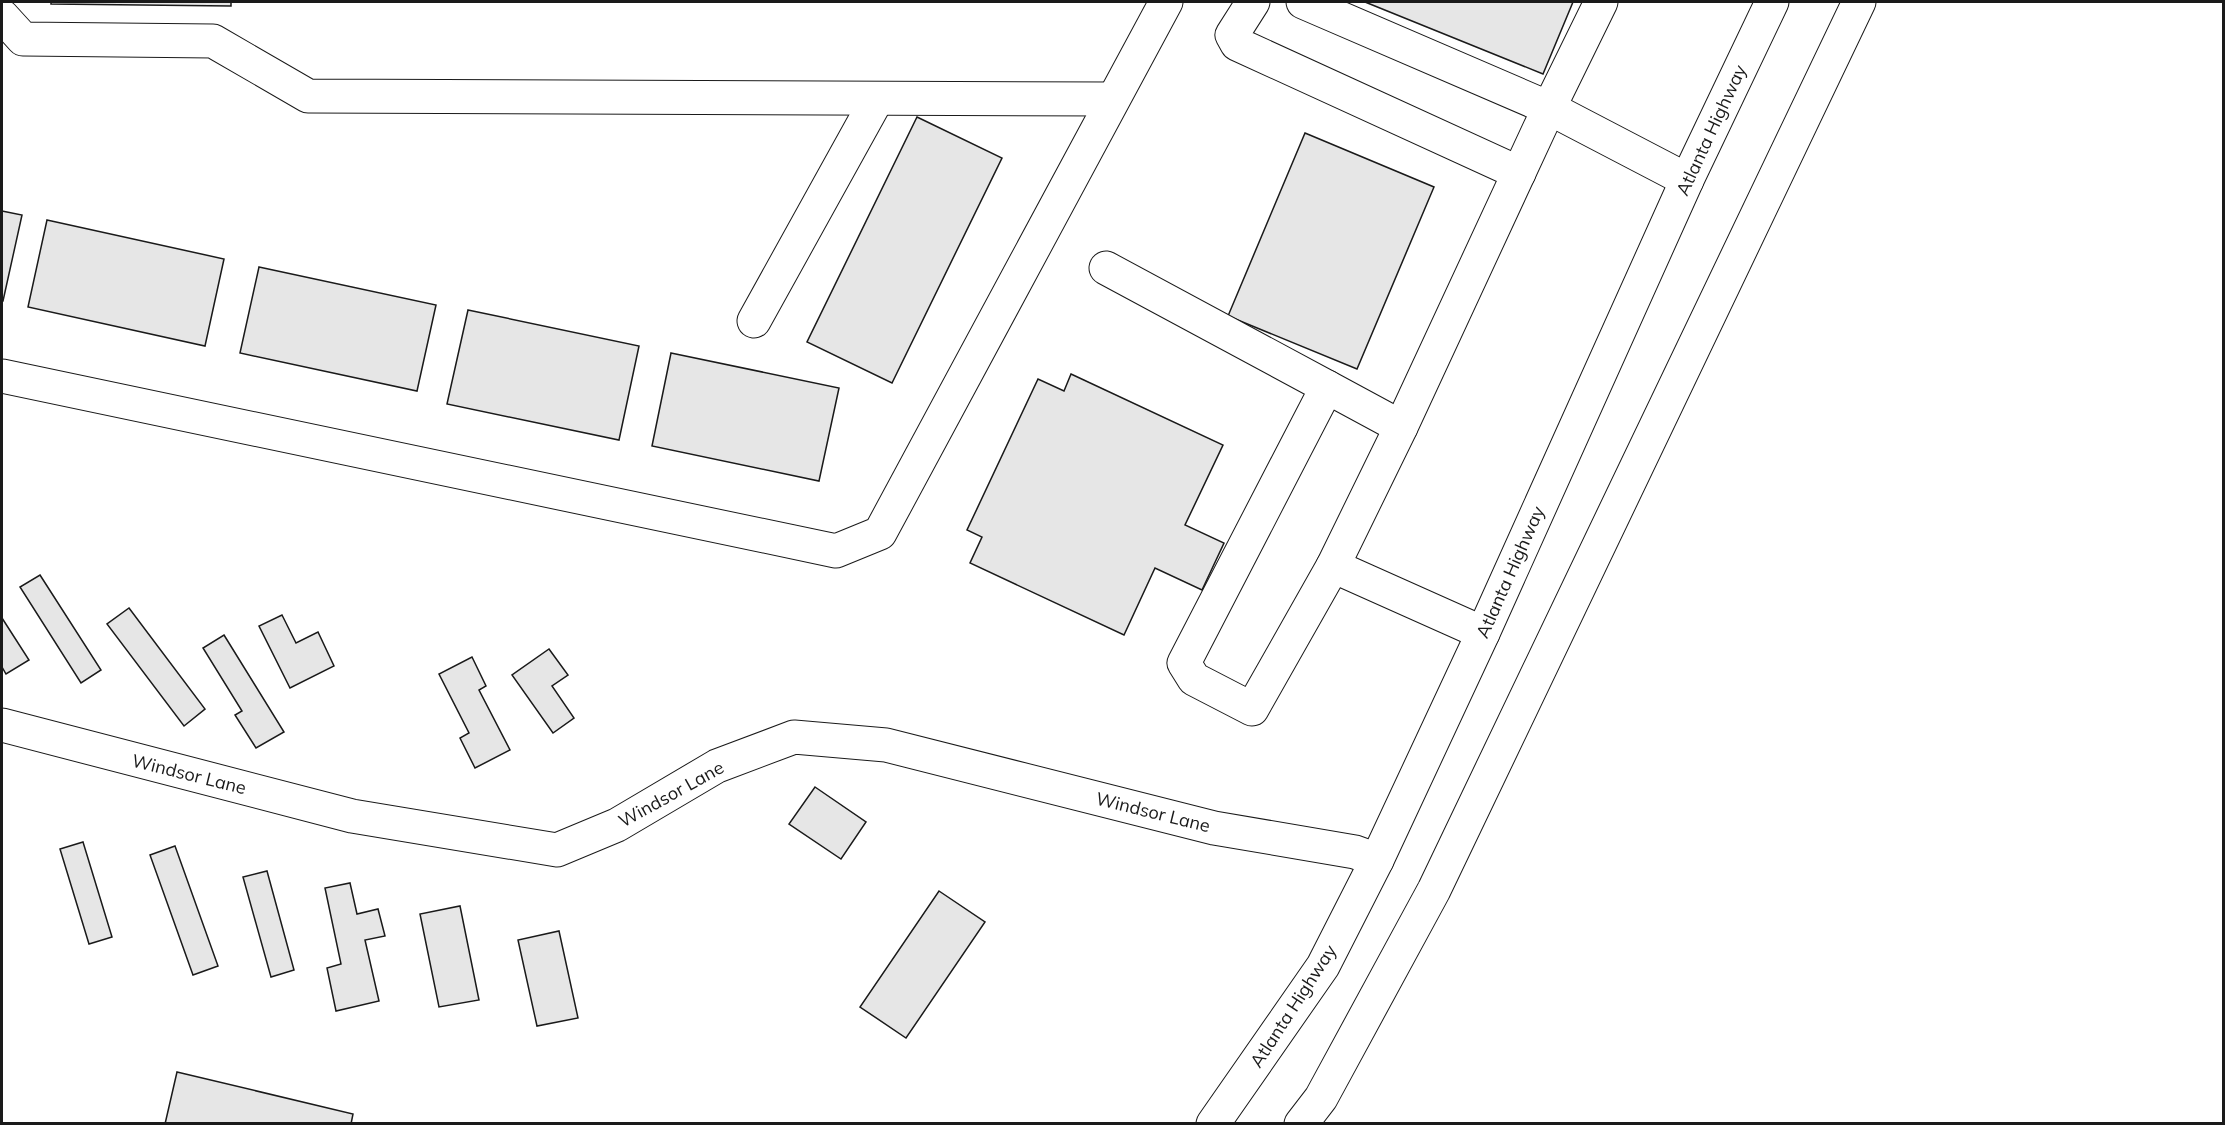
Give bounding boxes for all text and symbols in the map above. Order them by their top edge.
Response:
street label: Atlanta Highway [1671,60,1752,199]
street label: Atlanta Highway [1471,502,1550,641]
street label: Windsor Lane [129,749,249,799]
street label: Windsor Lane [614,756,728,832]
street label: Windsor Lane [1093,787,1213,837]
street label: Atlanta Highway [1245,940,1342,1072]

